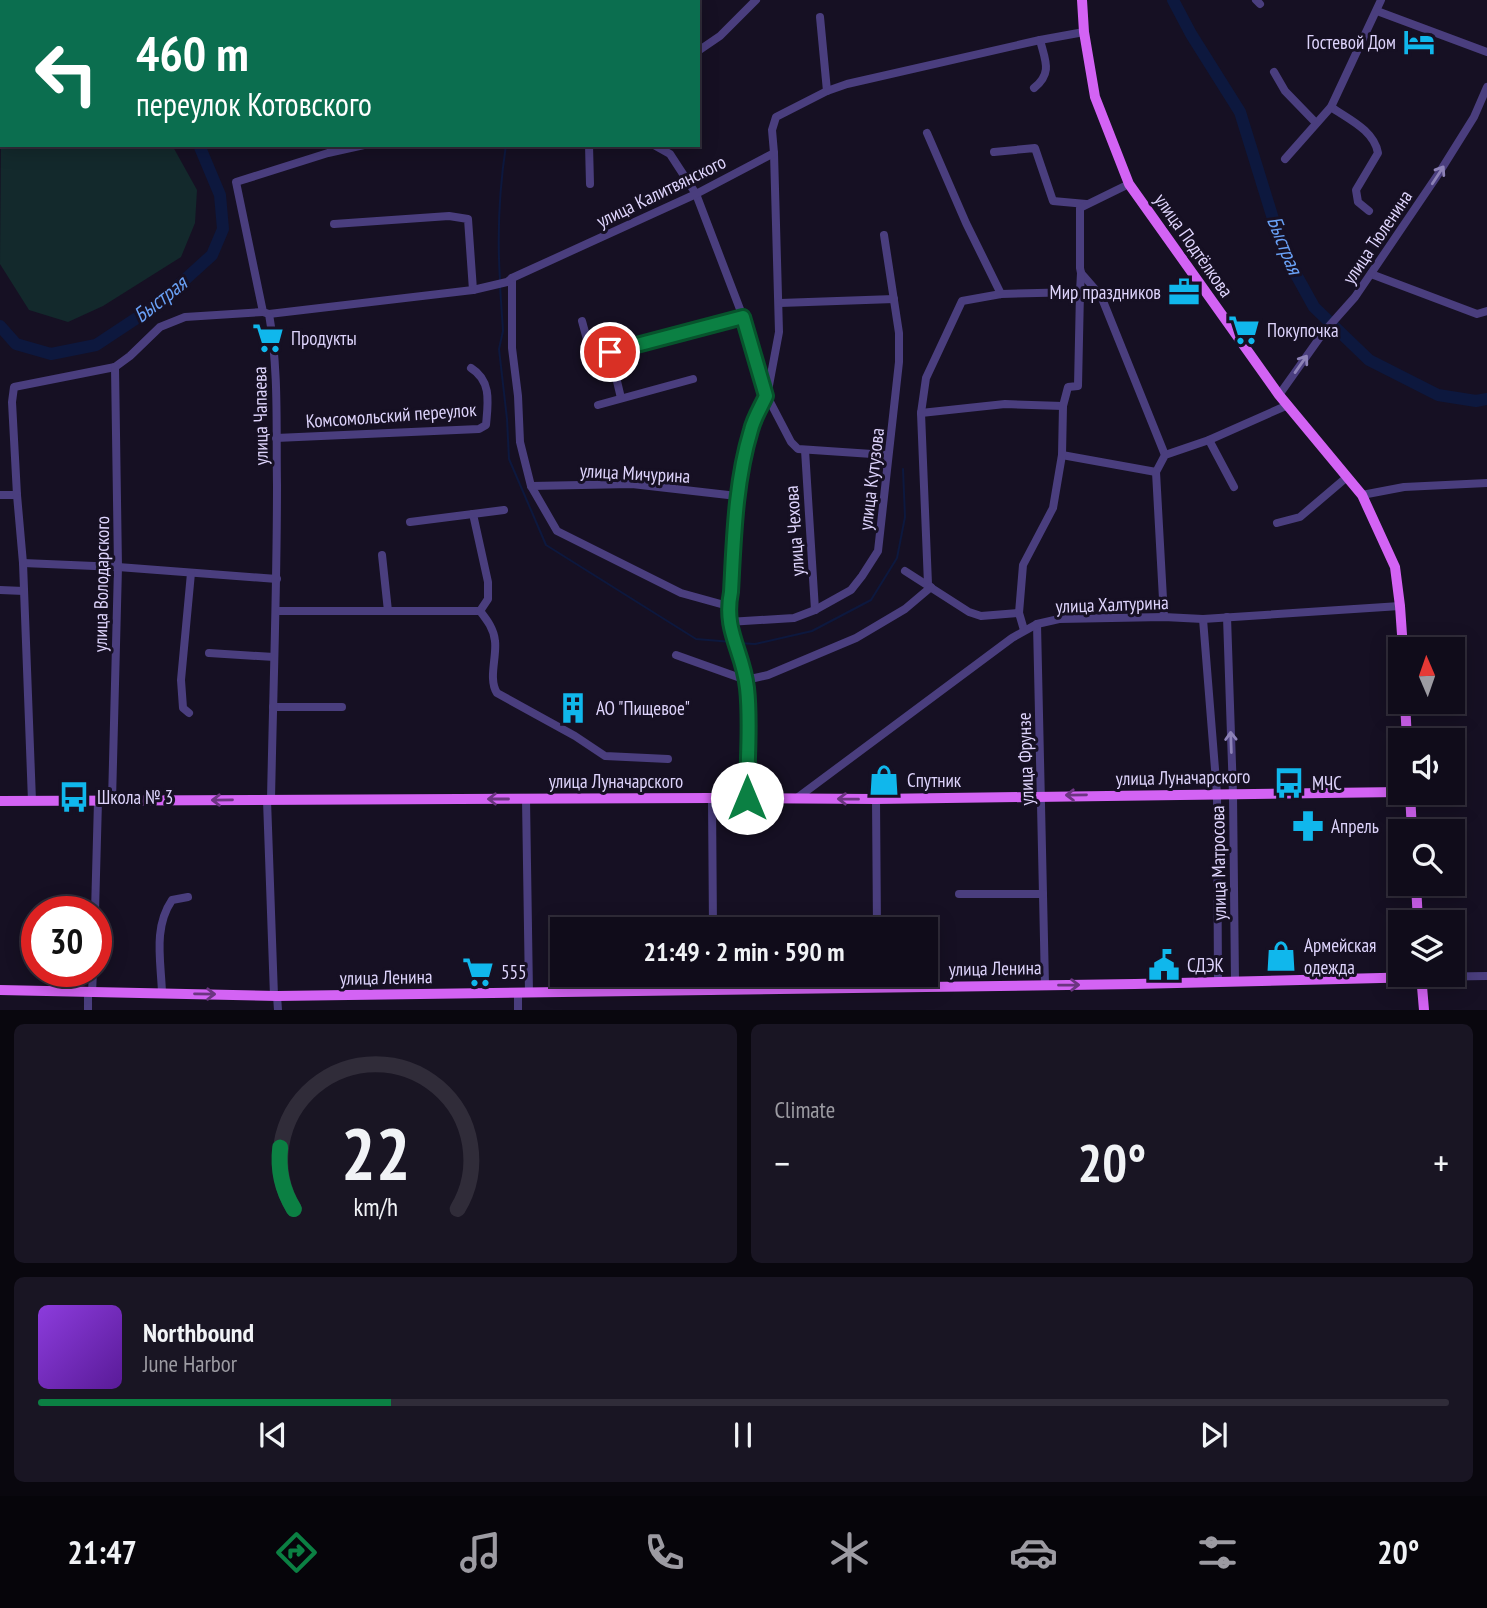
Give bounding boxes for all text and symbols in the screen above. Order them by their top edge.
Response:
text: 460 m [136,21,249,85]
hotel icon: Гостевой Дом [1402,25,1436,59]
icon: left [21,28,112,119]
place label: Гостевой Дом [1306,30,1396,54]
text: переулок Котовского [136,83,372,125]
street label: улица Калитвянского [592,149,730,233]
one-way arrow [1431,165,1445,185]
street label: улица Тюленина [1337,185,1417,289]
street label: улица Подтёлкова [1149,188,1239,302]
water label: Быстрая [1261,212,1310,280]
water label: Быстрая [128,269,194,328]
office icon: Мир праздников [1167,275,1201,309]
place label: Мир праздников [1050,280,1161,304]
supermarket icon: Покупочка [1227,313,1261,347]
place label: Покупочка [1267,318,1339,342]
supermarket icon: Продукты [251,321,285,355]
pin [580,322,640,382]
place label: Продукты [291,326,357,350]
icon: arrive [591,333,629,371]
one-way arrow [1294,355,1308,374]
street label: улица Чапаева [247,366,273,466]
street label: Комсомольский переулок [305,397,478,433]
street label: улица Кутузова [853,426,889,532]
street label: улица Мичурина [579,458,691,488]
street label: улица Чехова [779,485,809,577]
street label: улица Володарского [88,516,114,652]
street label: улица Халтурина [1055,590,1169,618]
north arrow [1388,637,1465,714]
map controls [1388,637,1465,987]
building icon: АО "Пищевое" [556,691,590,725]
place label: АО "Пищевое" [596,696,690,720]
street label: улица Фрунзе [1011,712,1039,806]
button: sound [1388,728,1465,805]
one-way arrow [1224,732,1237,754]
position arrow [710,761,784,835]
shop icon: Спутник [867,763,901,797]
street label: улица Луначарского [1115,764,1251,790]
bus stop icon: МЧС [1272,766,1306,800]
place label: Спутник [907,768,962,792]
street label: улица Луначарского [549,769,683,793]
place label: МЧС [1312,771,1342,795]
bus stop icon: Школа № 3 [57,780,91,814]
place label: Школа № 3 [97,785,173,809]
one-way arrow [1064,788,1087,802]
one-way arrow [487,792,510,806]
one-way arrow [837,792,860,806]
one-way arrow [210,793,233,807]
street label: улица Матросова [1205,805,1231,921]
pharmacy icon: Апрель [1291,809,1325,843]
place label: Апрель [1331,814,1379,838]
button: search [1388,819,1465,896]
speed limit sign: 30 [21,896,112,987]
button: layers [1388,910,1465,987]
place label: Армейская одежда [1304,933,1376,979]
text: 21:49 · 2 min · 590 m [644,935,844,968]
shop icon: Армейская одежда [1264,939,1298,973]
public building icon: СДЭК [1147,948,1181,982]
place label: СДЭК [1187,953,1224,977]
supermarket icon: 555 [461,955,495,989]
street label: улица Ленина [948,955,1042,981]
place label: 555 [501,960,527,984]
street label: улица Ленина [339,964,433,990]
one-way arrow [1057,978,1080,992]
one-way arrow [194,988,217,1001]
text: Climate [775,1095,835,1124]
text: 22 [340,1106,410,1200]
text: 20° [1077,1129,1146,1196]
text: − [775,1138,790,1187]
text: + [1433,1138,1449,1187]
text: km/h [353,1191,397,1223]
text: Northbound [143,1316,254,1349]
text: June Harbor [143,1349,237,1378]
icon: previous [254,1416,292,1454]
icon: pause [724,1416,762,1454]
icon: next [1195,1416,1233,1454]
icon: directions [272,1528,321,1577]
icon: music [456,1528,505,1577]
icon: phone [640,1528,689,1577]
icon: climate [825,1528,874,1577]
icon: car [1009,1528,1058,1577]
icon: filters [1193,1528,1242,1577]
text: 21:47 [68,1531,137,1573]
text: 20° [1377,1531,1419,1573]

